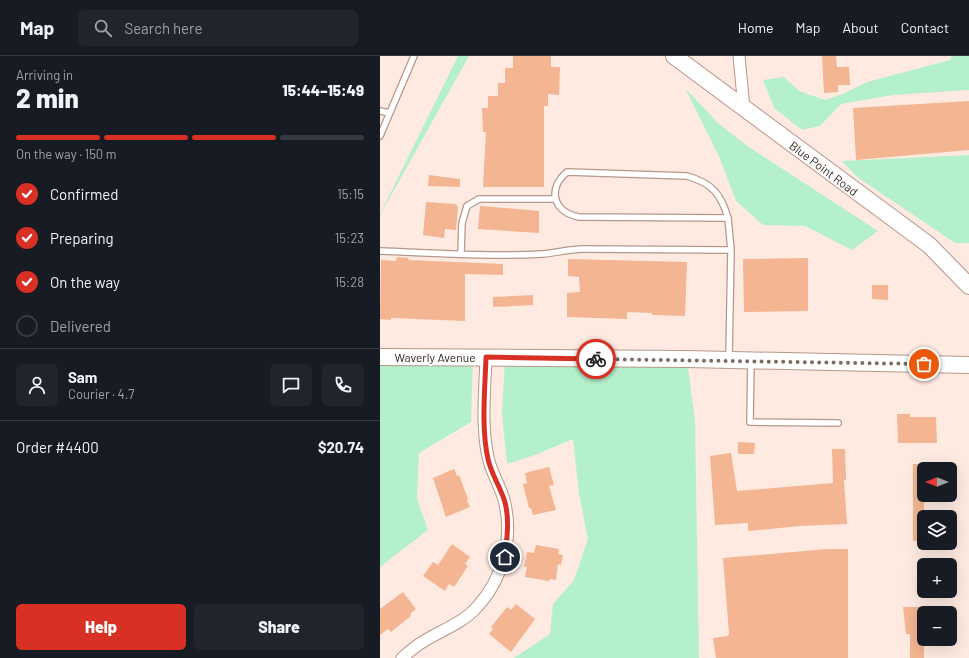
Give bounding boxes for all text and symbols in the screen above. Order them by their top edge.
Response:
search box [78,10,358,46]
text: Map [20,16,54,39]
icon: search [92,17,114,39]
text: Search here [124,19,202,37]
text: Home [738,19,774,36]
text: Map [796,19,820,36]
text: About [842,19,879,36]
text: Contact [901,19,949,36]
text: Arriving in [16,67,73,83]
text: 15:44–15:49 [282,81,364,99]
text: 2 min [16,82,79,113]
street label: Blue Point Road [787,138,861,198]
text: On the way · 150 m [16,146,117,162]
icon: check [16,183,38,205]
text: Confirmed [50,185,118,203]
text: 15:15 [337,186,364,202]
icon: check [16,227,38,249]
text: Preparing [50,229,114,247]
text: 15:23 [335,230,364,246]
icon: check [16,271,38,293]
text: On the way [50,273,120,291]
text: 15:28 [335,274,364,290]
text: Delivered [50,317,111,335]
courier [576,339,616,379]
pin [907,347,941,381]
icon: bike [585,348,607,370]
street label: Waverly Avenue [394,350,476,364]
icon: bag [913,353,935,375]
button: person [16,364,58,406]
button: chat [270,364,312,406]
button: phone [322,364,364,406]
text: Sam [68,368,97,386]
text: Courier · 4.7 [68,386,135,402]
text: Order #4400 [16,438,99,456]
text: $20.74 [318,438,364,456]
north arrow [917,462,957,502]
map controls [917,462,957,646]
button: layers [917,510,957,550]
pin [488,540,522,574]
icon: home [494,546,516,568]
button: + [917,558,957,598]
button: Help [16,604,186,650]
button: Share [194,604,364,650]
button: − [917,606,957,646]

